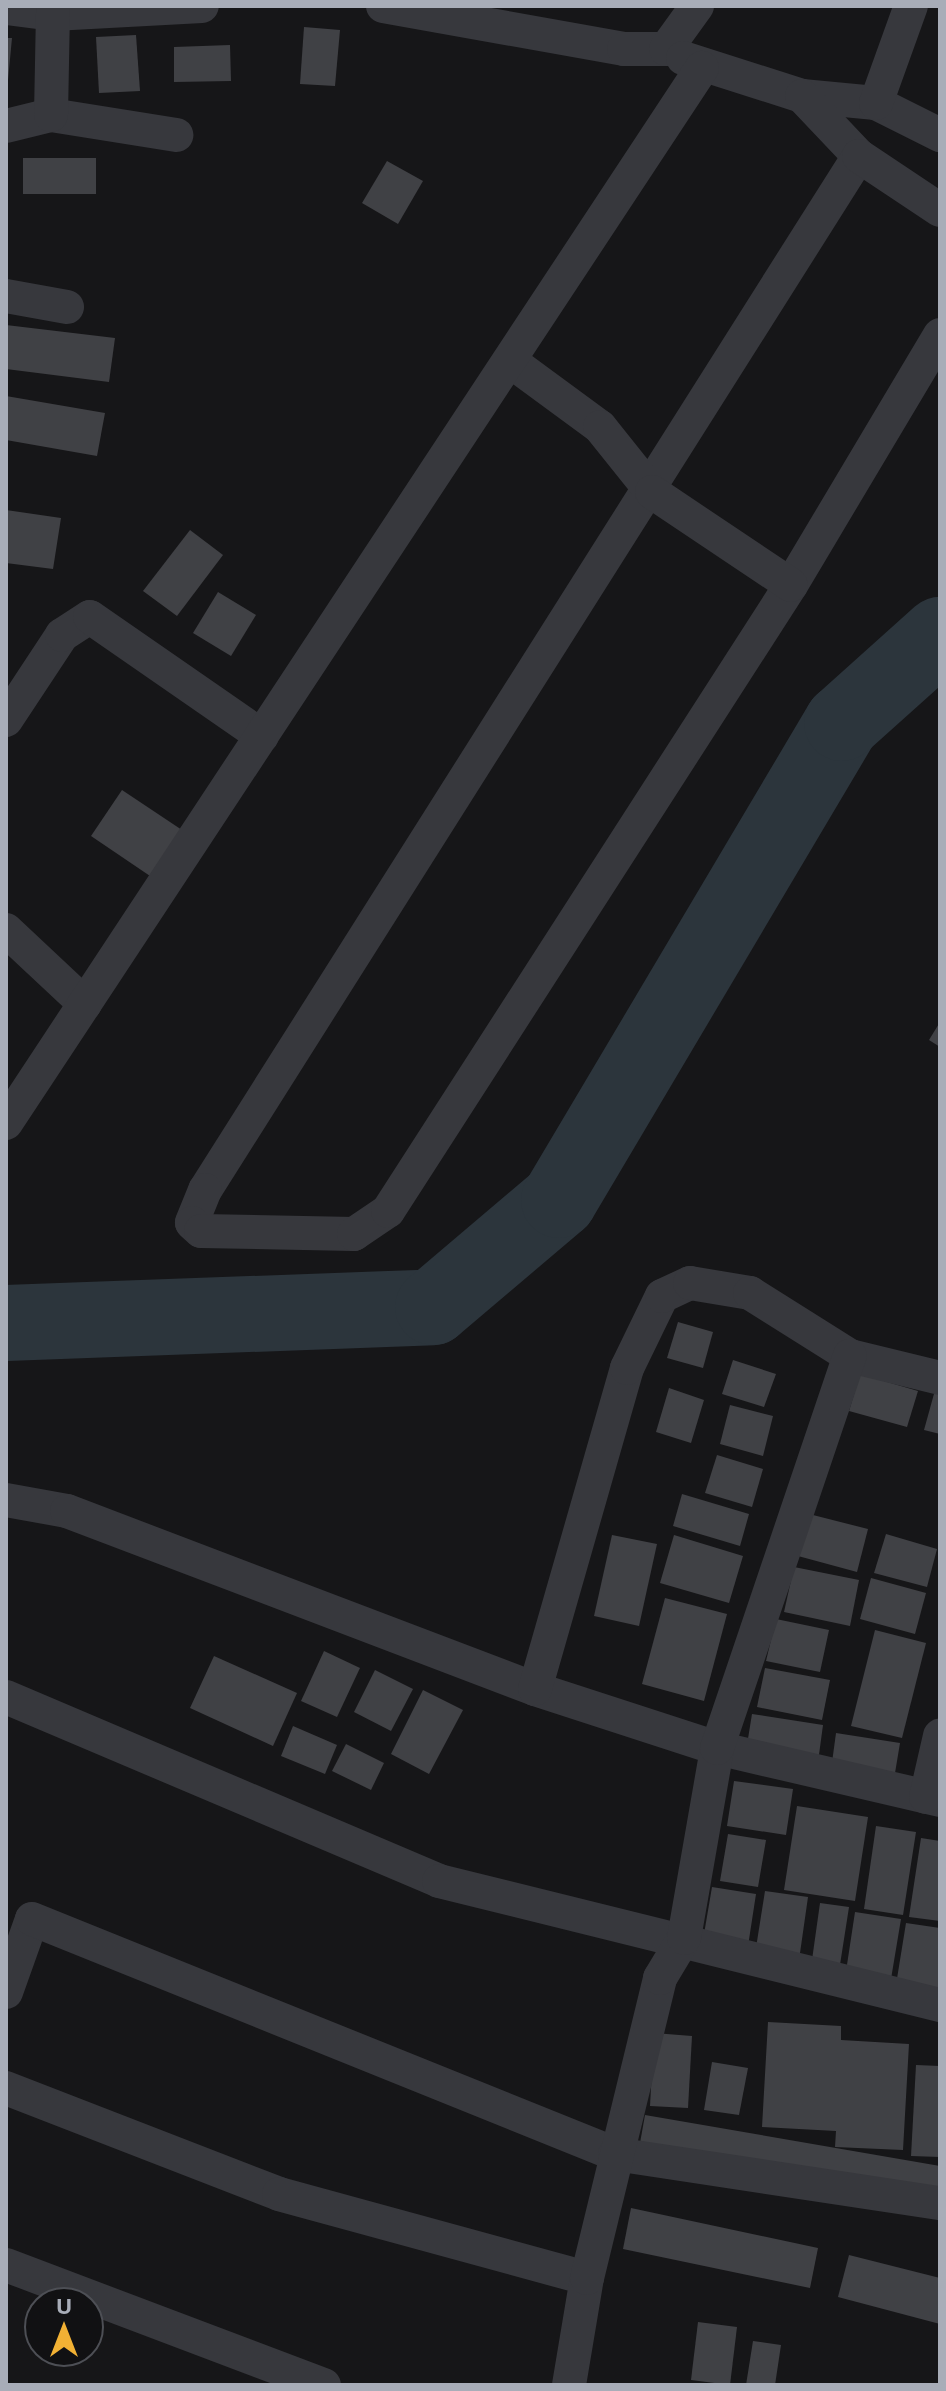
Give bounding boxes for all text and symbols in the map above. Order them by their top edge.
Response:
north arrow [24,2287,104,2367]
text: U [56,2290,72,2320]

